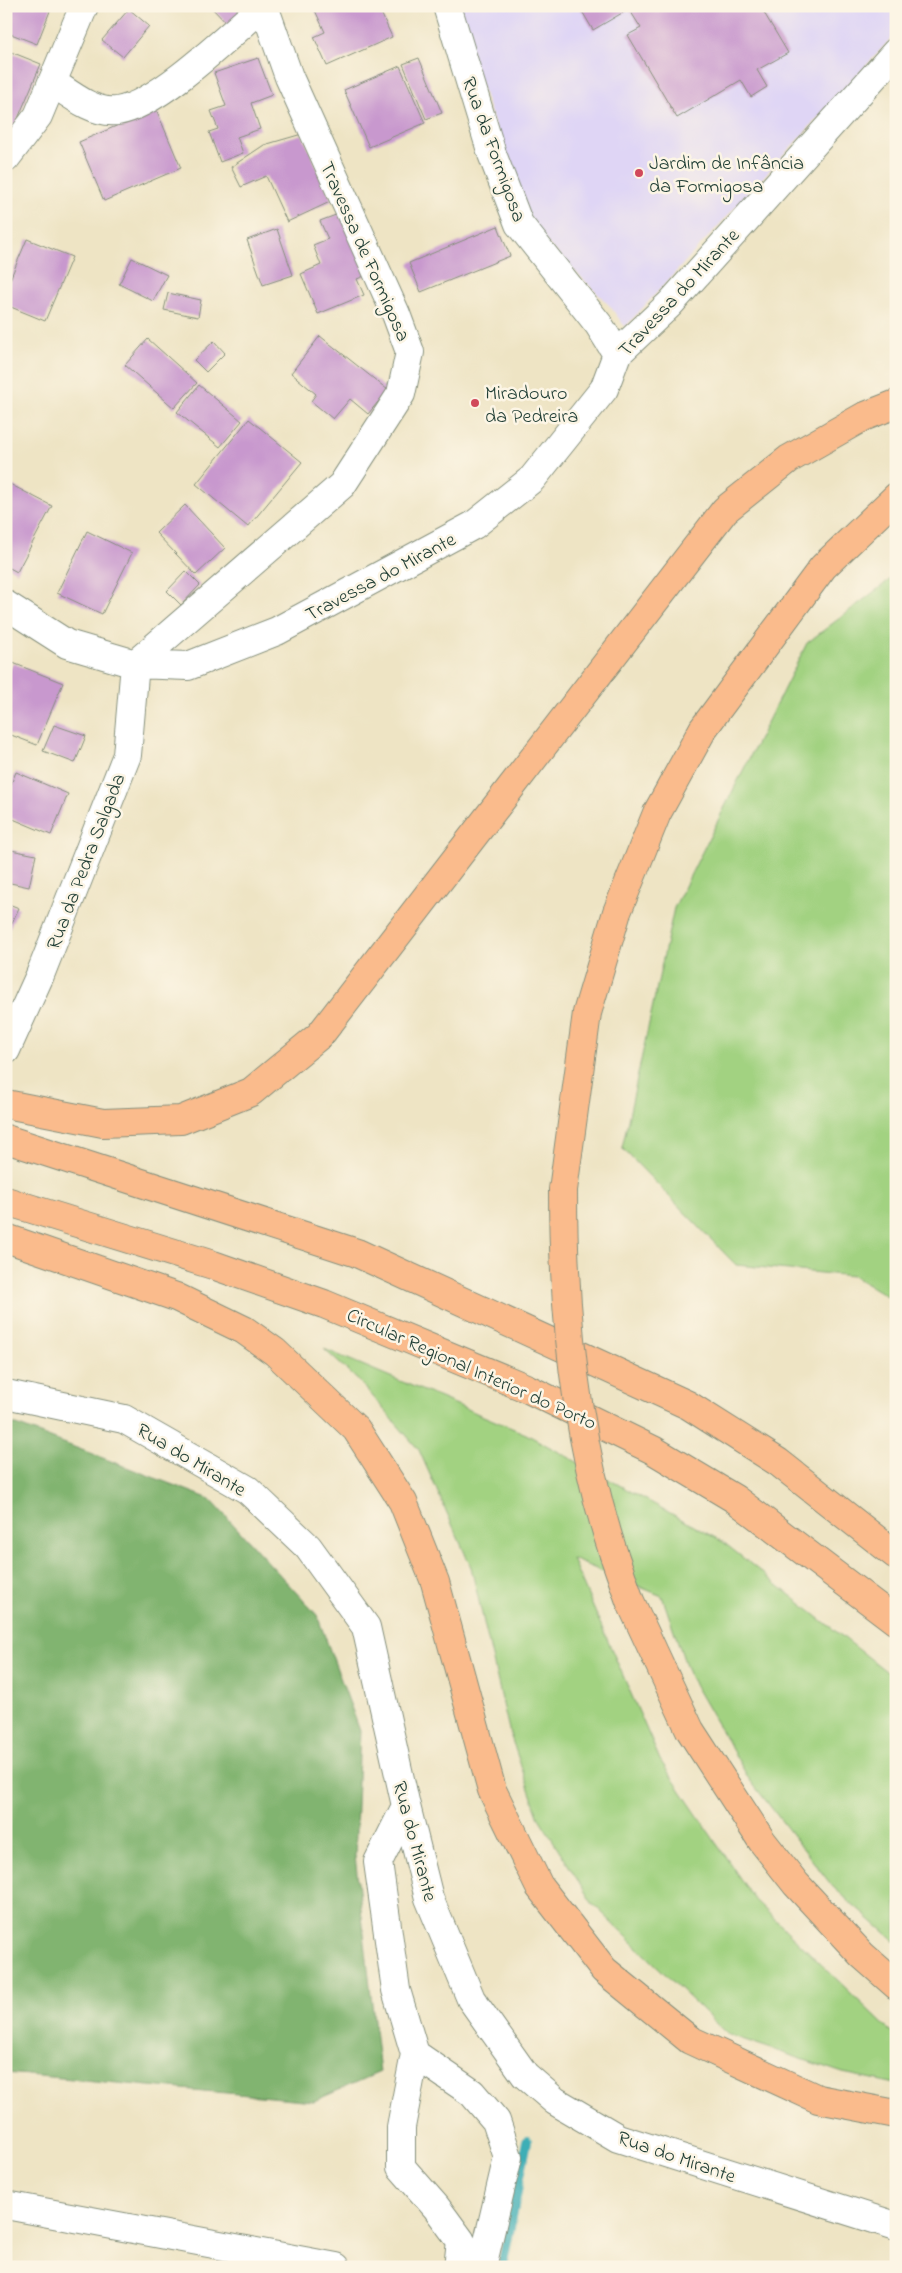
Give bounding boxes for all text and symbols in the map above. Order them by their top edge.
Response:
street label: Rua da Formigosa [452,73,532,227]
place label: Jardim de Infância da Formigosa [649,150,804,203]
street label: Travessa de Formigosa [310,157,416,347]
marker: Jardim de Infância da Formigosa [633,167,645,179]
street label: Travessa do Mirante [612,223,747,365]
place label: Miradouro da Pedreira [485,380,578,432]
marker: Miradouro da Pedreira [469,397,481,409]
street label: Travessa do Mirante [301,526,462,630]
street label: Rua da Pedra Salgada [40,770,135,955]
street label: Circular Regional Interior do Porto [341,1302,601,1440]
street label: Rua do Mirante [130,1417,251,1505]
street label: Rua do Mirante [384,1778,444,1905]
street label: Rua do Mirante [613,2125,739,2192]

